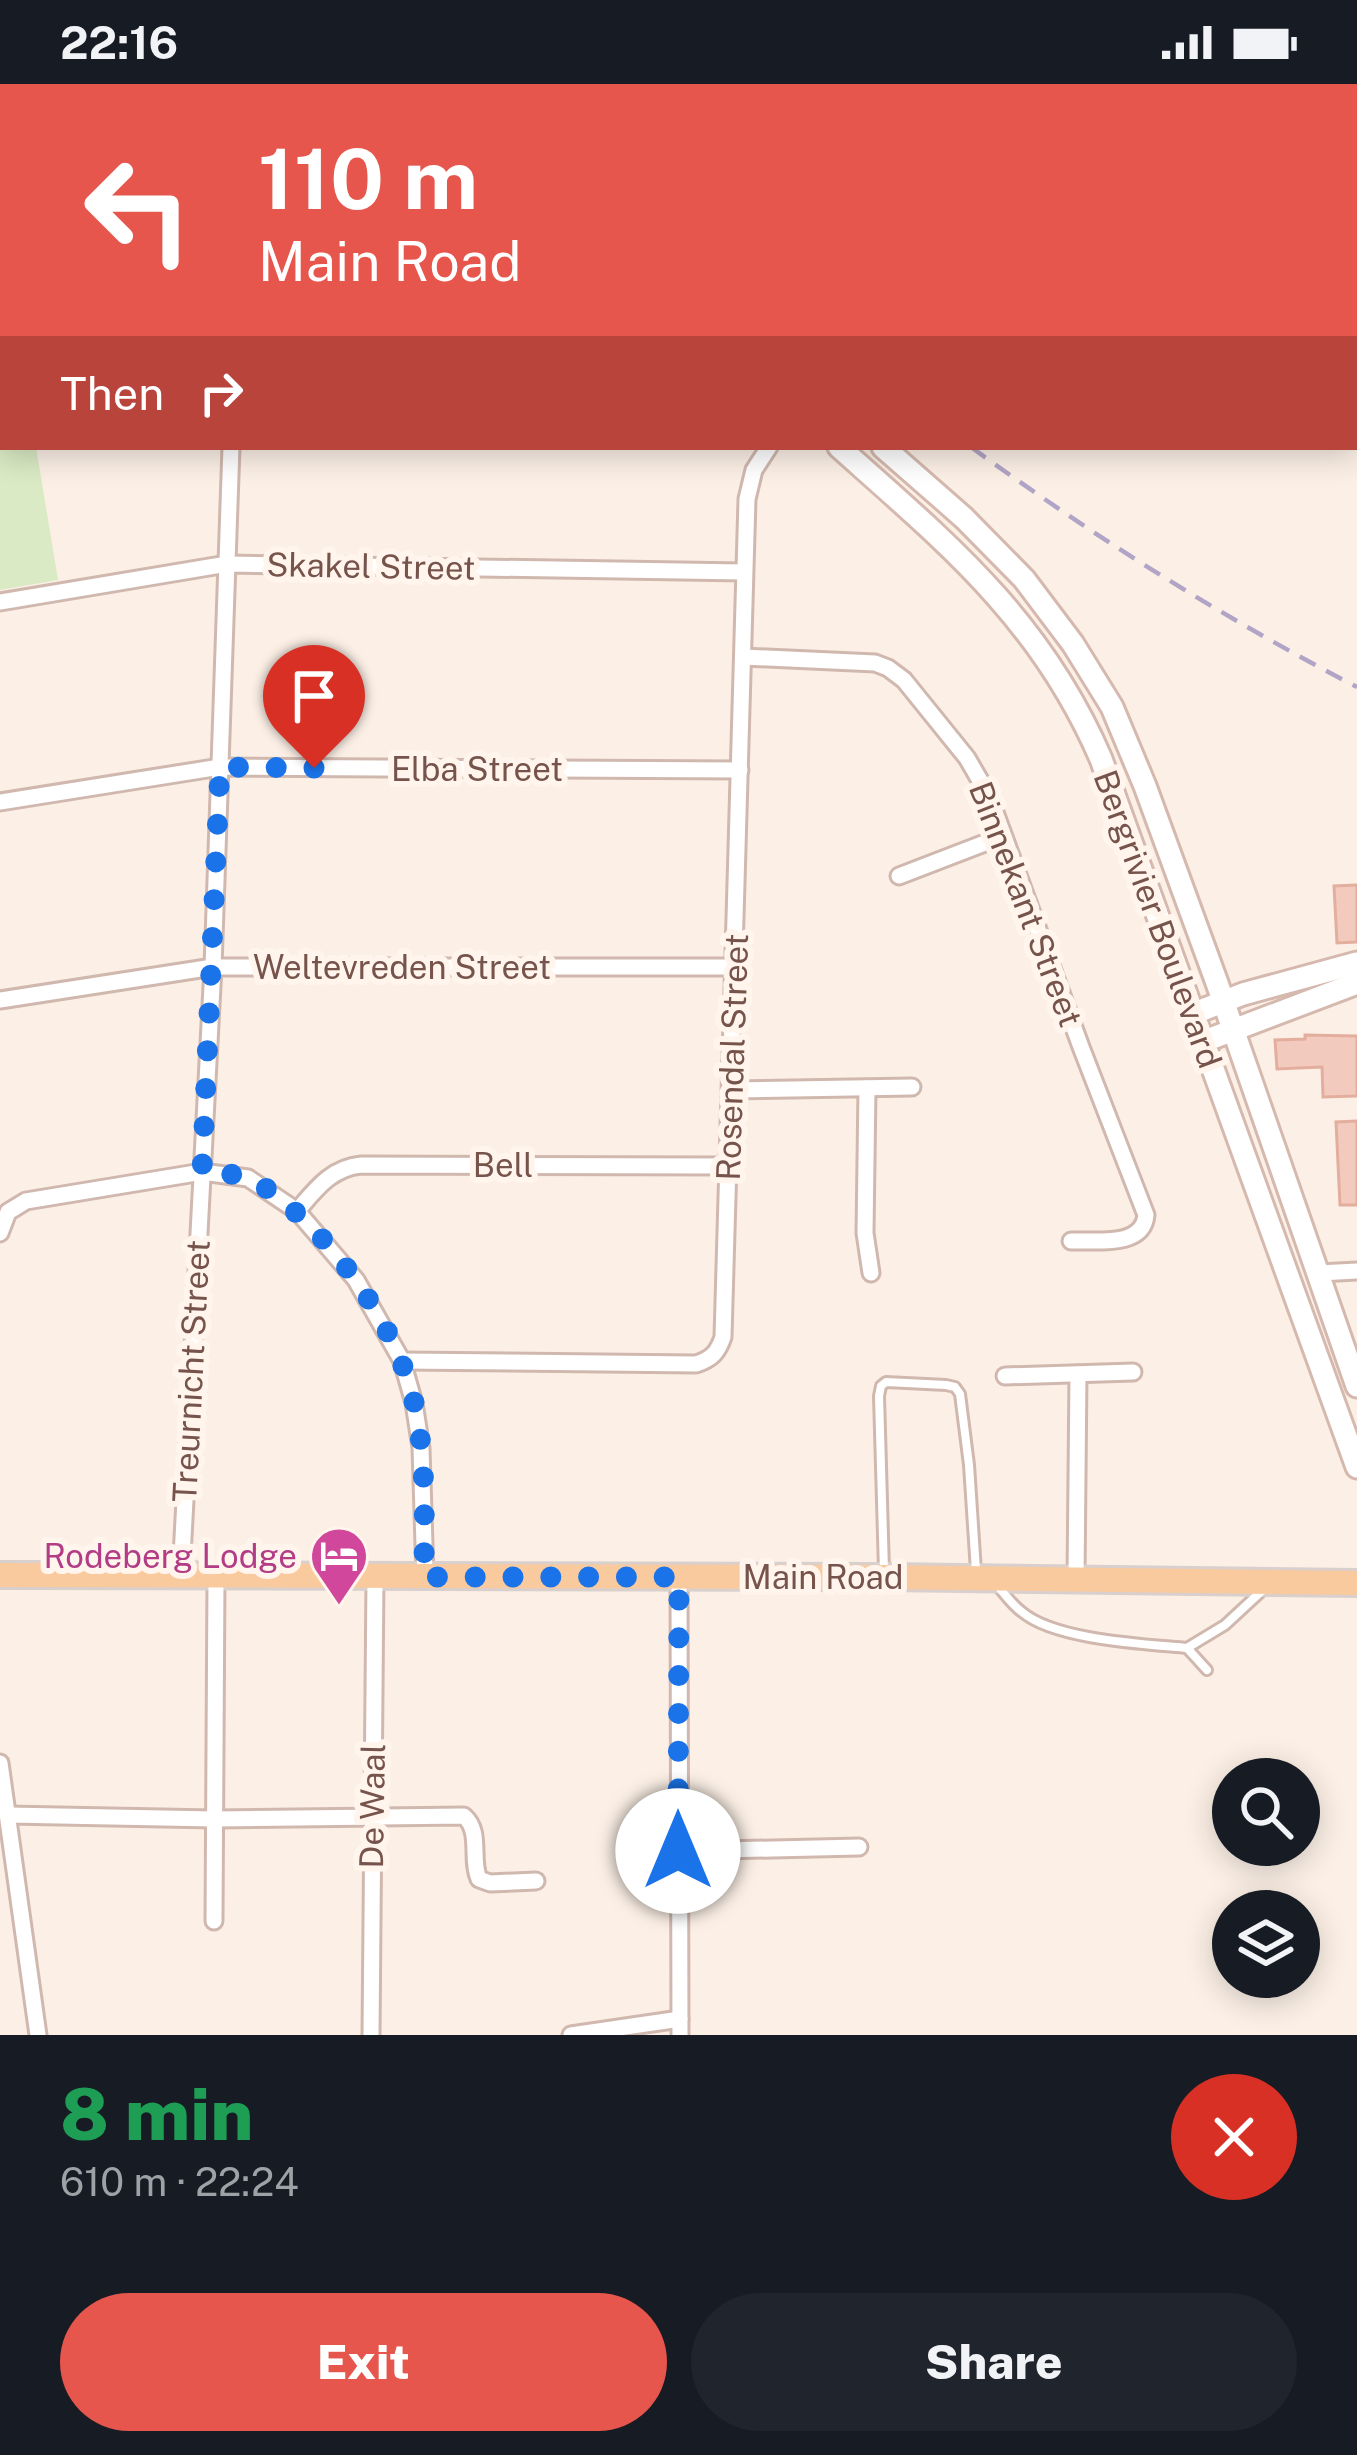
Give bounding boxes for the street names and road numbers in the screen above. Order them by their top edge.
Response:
street label: Skakel Street [266,545,476,587]
street label: Elba Street [391,750,563,788]
street label: Bergrivier Boulevard [1086,765,1230,1073]
street label: Binnekant Street [962,776,1090,1032]
street label: Rosendal Street [709,933,755,1181]
street label: Weltevreden Street [253,948,551,986]
street label: Bell [473,1146,533,1184]
street label: Treurnicht Street [165,1239,217,1503]
street label: Main Road [743,1558,903,1596]
street label: De Waal [352,1743,392,1869]

